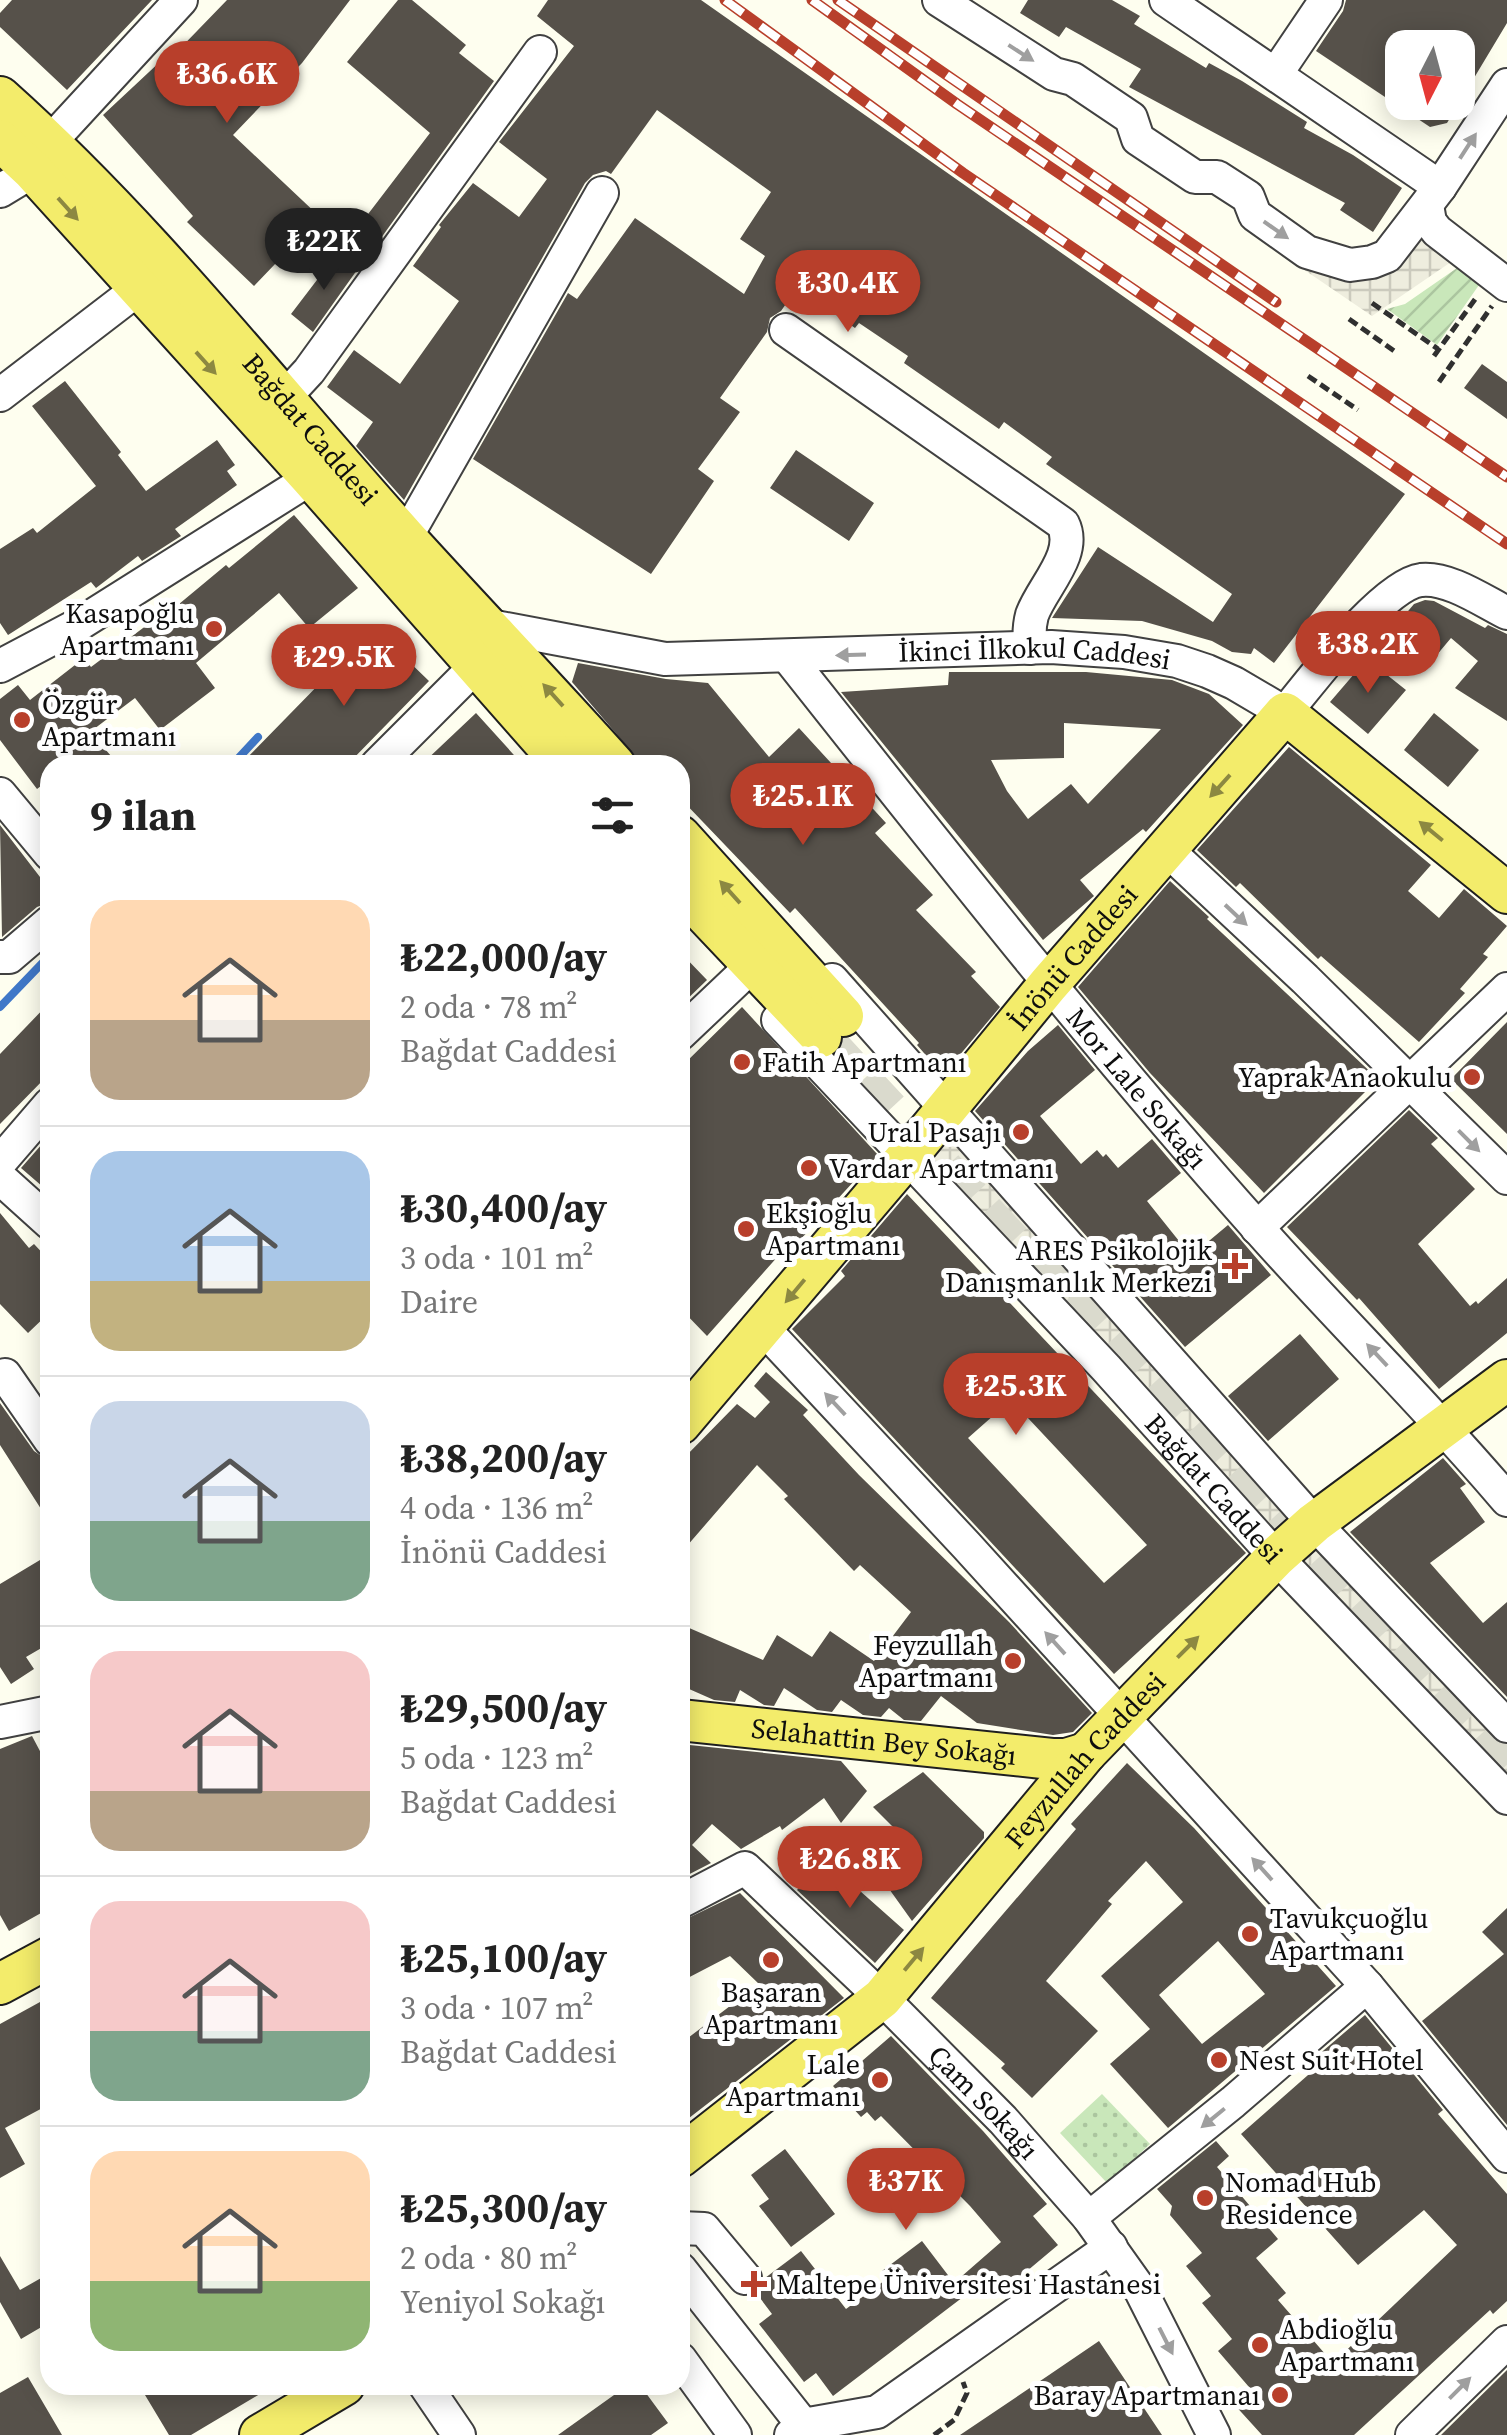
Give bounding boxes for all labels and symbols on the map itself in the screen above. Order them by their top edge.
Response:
north arrow [1385,30,1475,120]
pin: ₺36.6K [146,41,308,126]
one-way arrow [1007,43,1035,61]
one-way arrow [1458,132,1476,159]
one-way arrow [57,197,79,222]
pin: ₺22K [265,208,383,293]
one-way arrow [1263,220,1290,239]
pin: ₺30.4K [767,250,929,335]
street label: Bağdat Caddesi [234,345,387,513]
one-way arrow [194,350,217,374]
place label: Kasapoğlu Apartmanı [60,594,194,664]
pin: ₺38.2K [1287,611,1449,696]
marker: Kasapoğlu Apartmanı [203,618,225,640]
pin: ₺29.5K [263,624,425,709]
street label: İkinci İlkokul Caddesi [898,628,1174,679]
one-way arrow [834,647,866,663]
one-way arrow [542,683,564,708]
place label: Özgür Apartmanı [42,685,176,755]
marker: Özgür Apartmanı [11,709,33,731]
pin: ₺25.1K [722,763,884,848]
one-way arrow [1210,773,1232,798]
one-way arrow [1419,821,1444,842]
street label: İnönü Caddesi [999,876,1146,1038]
one-way arrow [720,880,742,905]
one-way arrow [1224,903,1248,926]
street label: Mor Lale Sokağı [1058,1000,1216,1177]
place label: Fatih Apartmanı [762,1043,966,1081]
marker: Fatih Apartmanı [731,1051,753,1073]
place label: Yaprak Anaokulu [1238,1058,1452,1096]
marker: Yaprak Anaokulu [1461,1066,1483,1088]
place label: Ural Pasajı [868,1113,1001,1151]
marker: Ural Pasajı [1010,1121,1032,1143]
one-way arrow [1457,1129,1481,1152]
place label: Vardar Apartmanı [829,1149,1054,1187]
marker: Vardar Apartmanı [798,1157,820,1179]
place label: Ekşioğlu Apartmanı [766,1194,900,1264]
marker: Ekşioğlu Apartmanı [735,1218,757,1240]
place label: ARES Psikolojik Danışmanlık Merkezi [945,1231,1213,1301]
marker: ARES Psikolojik Danışmanlık Merkezi [1222,1253,1248,1279]
one-way arrow [784,1278,806,1303]
one-way arrow [1366,1343,1389,1367]
pin: ₺25.3K [935,1353,1097,1438]
one-way arrow [824,1392,847,1416]
street label: Bağdat Caddesi [1137,1405,1292,1572]
place label: Feyzullah Apartmanı [859,1626,993,1696]
one-way arrow [1044,1631,1066,1656]
one-way arrow [1176,1635,1199,1659]
marker: Feyzullah Apartmanı [1002,1650,1024,1672]
street label: Feyzullah Caddesi [996,1663,1174,1856]
street label: Selahattin Bey Sokağı [749,1709,1018,1774]
pin: ₺26.8K [769,1826,931,1911]
one-way arrow [1251,1857,1273,1882]
place label: Tavukçuoğlu Apartmanı [1270,1899,1428,1969]
marker: Tavukçuoğlu Apartmanı [1239,1923,1261,1945]
one-way arrow [903,1947,924,1972]
marker: Başaran Apartmanı [760,1949,782,1971]
place label: Başaran Apartmanı [704,1973,838,2043]
street label: Çam Sokağı [920,2037,1048,2168]
place label: Nest Suit Hotel [1239,2041,1424,2079]
place label: Lale Apartmanı [726,2045,860,2115]
marker: Nest Suit Hotel [1208,2049,1230,2071]
marker: Lale Apartmanı [869,2069,891,2091]
one-way arrow [1201,2107,1226,2128]
pin: ₺37K [847,2148,965,2233]
place label: Nomad Hub Residence [1225,2163,1376,2233]
marker: Nomad Hub Residence [1194,2187,1216,2209]
place label: Maltepe Üniversitesi Hastanesi [776,2265,1161,2303]
marker: Maltepe Üniversitesi Hastanesi [741,2271,767,2297]
place label: Abdioğlu Apartmanı [1280,2310,1414,2380]
one-way arrow [1157,2326,1174,2355]
marker: Abdioğlu Apartmanı [1249,2334,1271,2356]
place label: Baray Apartmanaı [1033,2376,1260,2414]
one-way arrow [1447,2377,1471,2401]
marker: Baray Apartmanaı [1269,2384,1291,2406]

